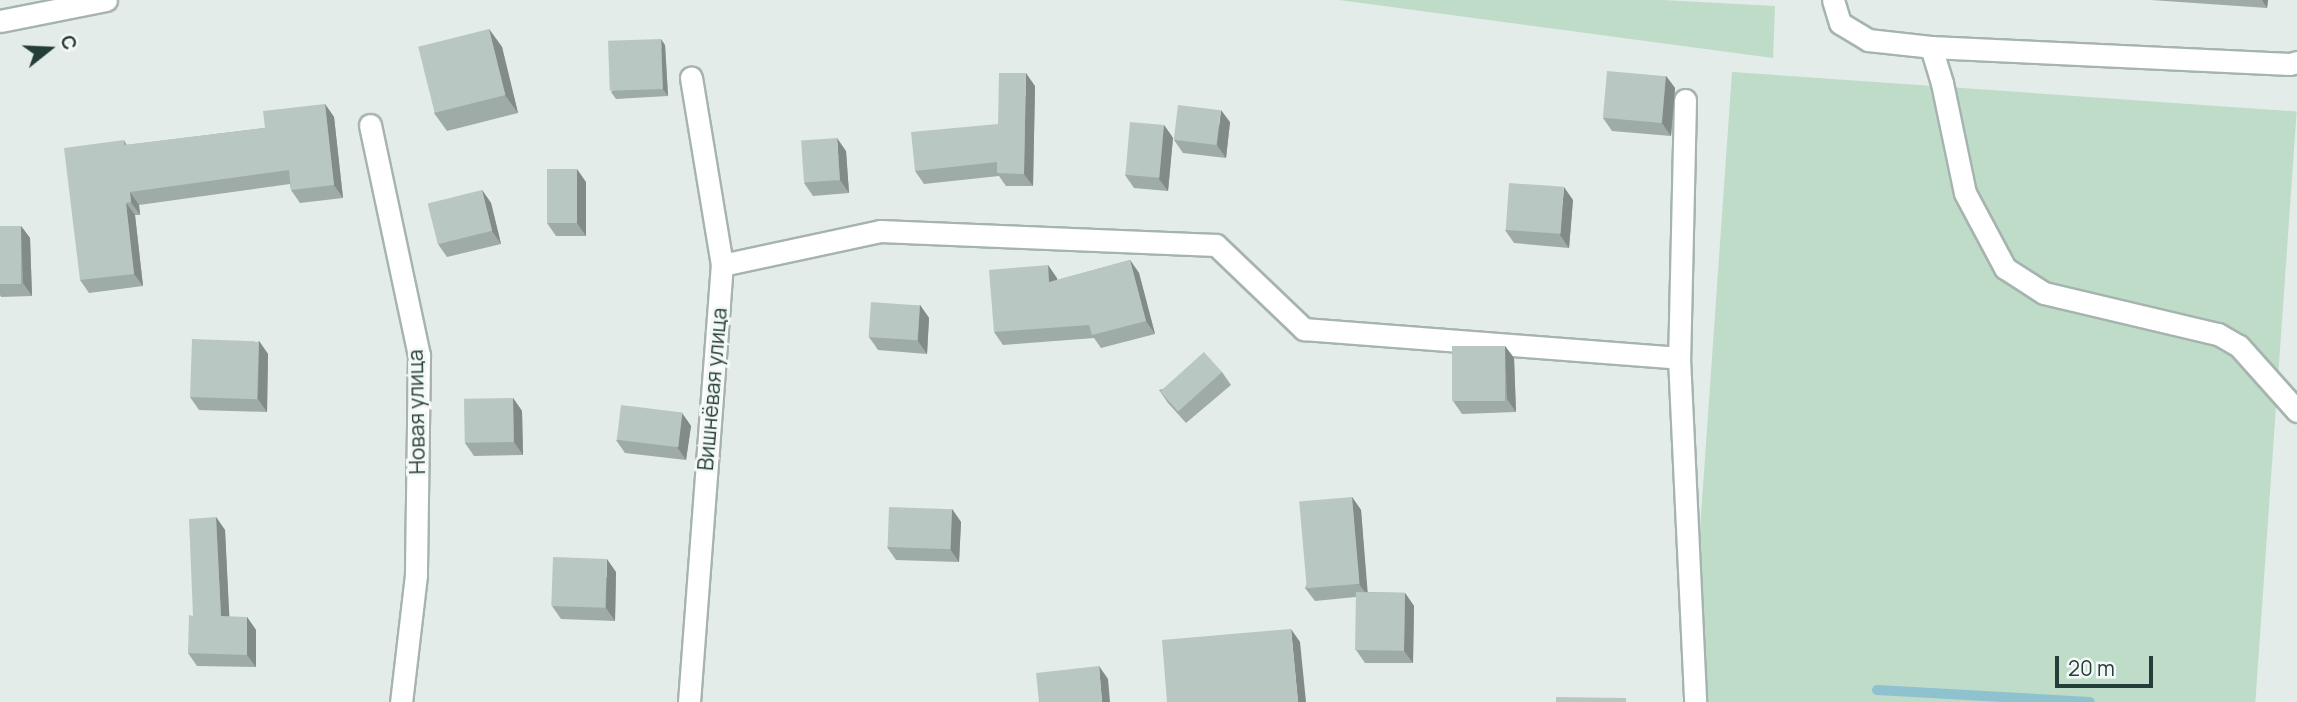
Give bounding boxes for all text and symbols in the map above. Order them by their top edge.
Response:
north arrow [14,14,84,84]
text: С [54,32,84,53]
street label: Вишнёвая улица [692,306,732,472]
street label: Новая улица [402,349,430,475]
scale bar [2059,642,2157,686]
text: 20 m [2068,654,2115,682]

